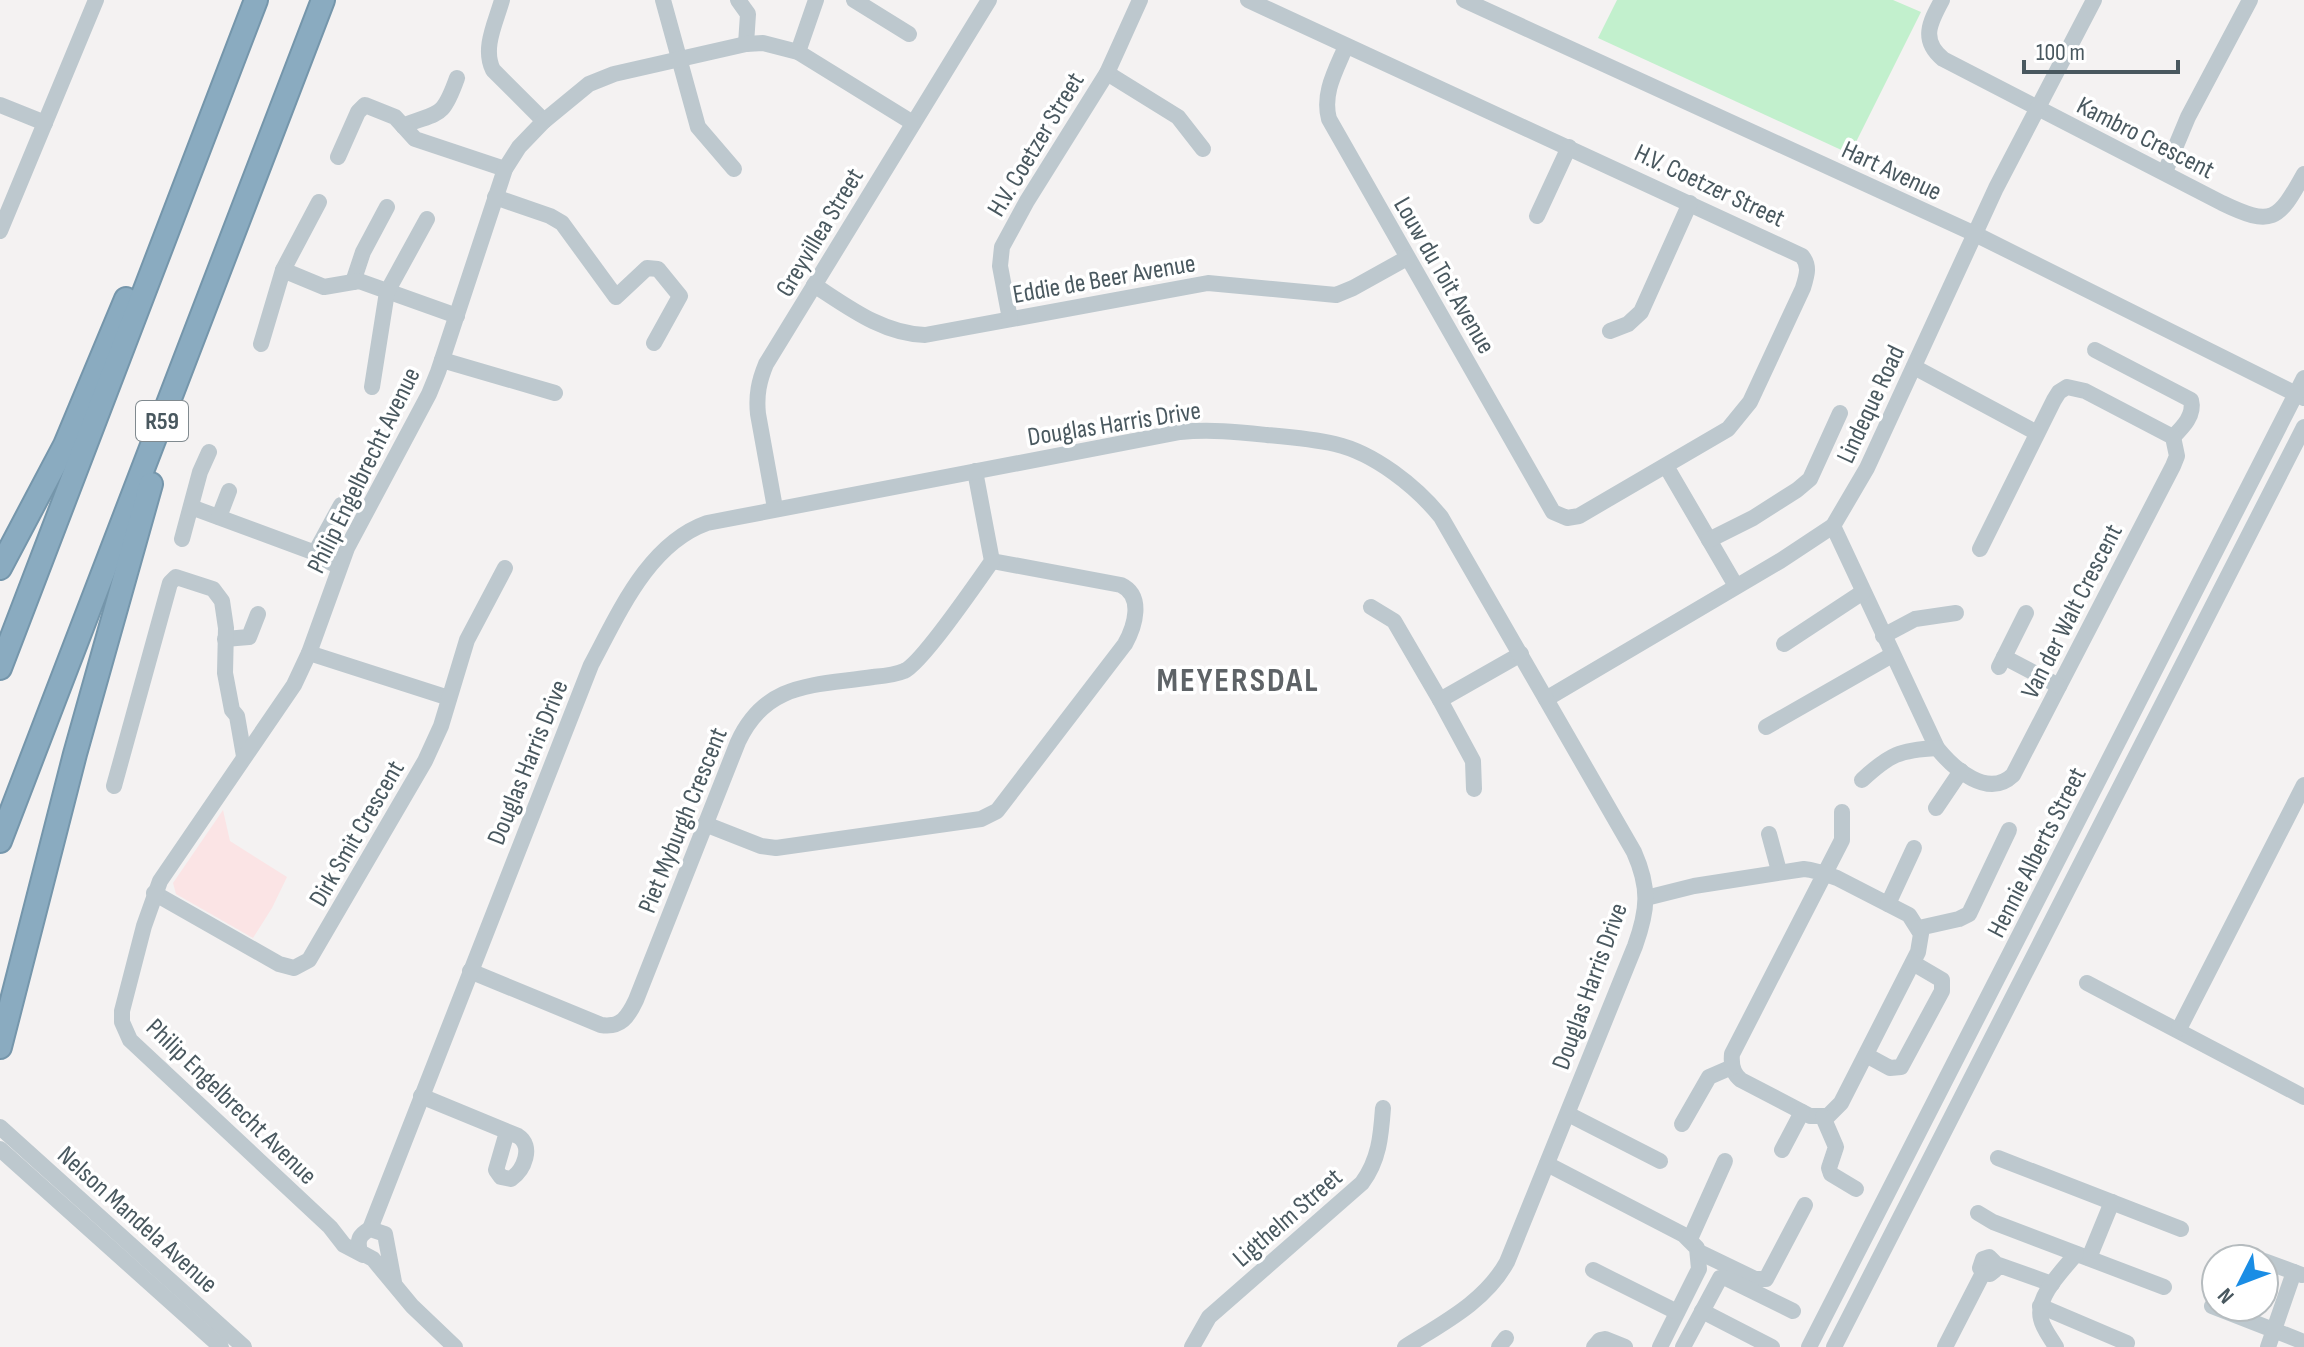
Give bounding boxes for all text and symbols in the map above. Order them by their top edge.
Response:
scale bar [2024,24,2178,74]
text: 100 m [2036,38,2085,67]
street label: H.V. Coetzer Street [981,67,1091,222]
street label: Kambro Crescent [2071,90,2219,186]
street label: Hart Avenue [1836,135,1946,208]
street label: H.V. Coetzer Street [1629,138,1790,235]
street label: Greyvillea Street [770,163,871,303]
street label: Louw du Toit Avenue [1386,192,1501,360]
street label: Eddie de Beer Avenue [1011,248,1198,311]
street label: Lindeque Road [1831,341,1912,468]
street label: Philip Engelbrecht Avenue [301,363,428,579]
street label: Douglas Harris Drive [1025,395,1203,453]
road number: R59 [136,401,188,441]
street label: Van der Walt Crescent [2015,519,2130,704]
district label: MEYERSDAL [1156,660,1320,701]
street label: Douglas Harris Drive [481,676,576,849]
street label: Piet Myburgh Crescent [632,723,735,918]
street label: Dirk Smit Crescent [303,755,412,912]
street label: Hennie Alberts Street [1981,762,2094,943]
street label: Douglas Harris Drive [1546,899,1635,1074]
street label: Philip Engelbrecht Avenue [139,1013,323,1191]
street label: Nelson Mandela Avenue [51,1140,223,1300]
street label: Ligthelm Street [1227,1162,1349,1274]
north arrow [2200,1243,2280,1323]
text: N [2212,1282,2240,1309]

